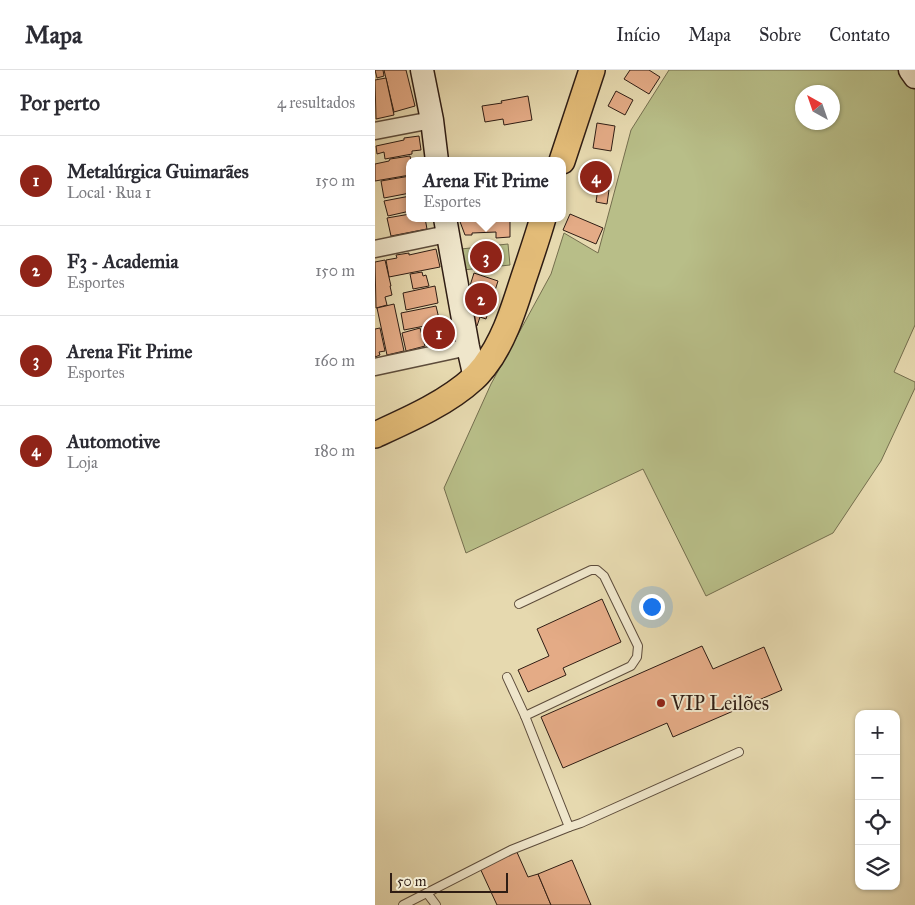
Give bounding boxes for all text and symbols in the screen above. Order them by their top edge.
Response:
text: Mapa [25,20,82,50]
text: Início [616,24,660,46]
text: Mapa [688,24,731,46]
text: Sobre [759,24,801,46]
text: Contato [829,24,890,46]
north arrow [795,85,840,130]
text: Por perto [20,90,100,116]
text: 4 resultados [277,93,355,112]
popup [406,157,566,222]
pin: 4 [580,158,612,196]
text: Metalúrgica Guimarães [67,160,249,183]
text: Arena Fit Prime [423,169,549,192]
text: 1 [33,171,39,190]
text: 150 m [315,171,355,190]
text: Local · Rua 1 [67,183,151,202]
text: Esportes [423,192,481,211]
pin: 3 [470,238,502,276]
text: F3 - Academia [67,250,178,273]
text: 2 [32,261,40,280]
text: 150 m [315,261,355,280]
text: Esportes [67,273,125,292]
pin: 2 [465,280,497,318]
pin: 1 [423,314,455,352]
text: Arena Fit Prime [67,340,192,363]
text: 3 [33,351,39,370]
text: 160 m [314,351,355,370]
text: Esportes [67,363,125,382]
text: Automotive [67,430,160,453]
text: 4 [32,441,40,460]
text: 180 m [314,441,355,460]
text: Loja [67,453,98,472]
your location [639,594,665,620]
place label: VIP Leilões [670,691,769,715]
marker: VIP Leilões [655,697,667,709]
map controls [855,710,900,890]
button: + [855,710,900,755]
button: − [855,755,900,800]
button: locate [855,800,900,845]
button: layers [855,845,900,890]
scale bar [390,870,507,893]
text: 50 m [397,873,426,890]

